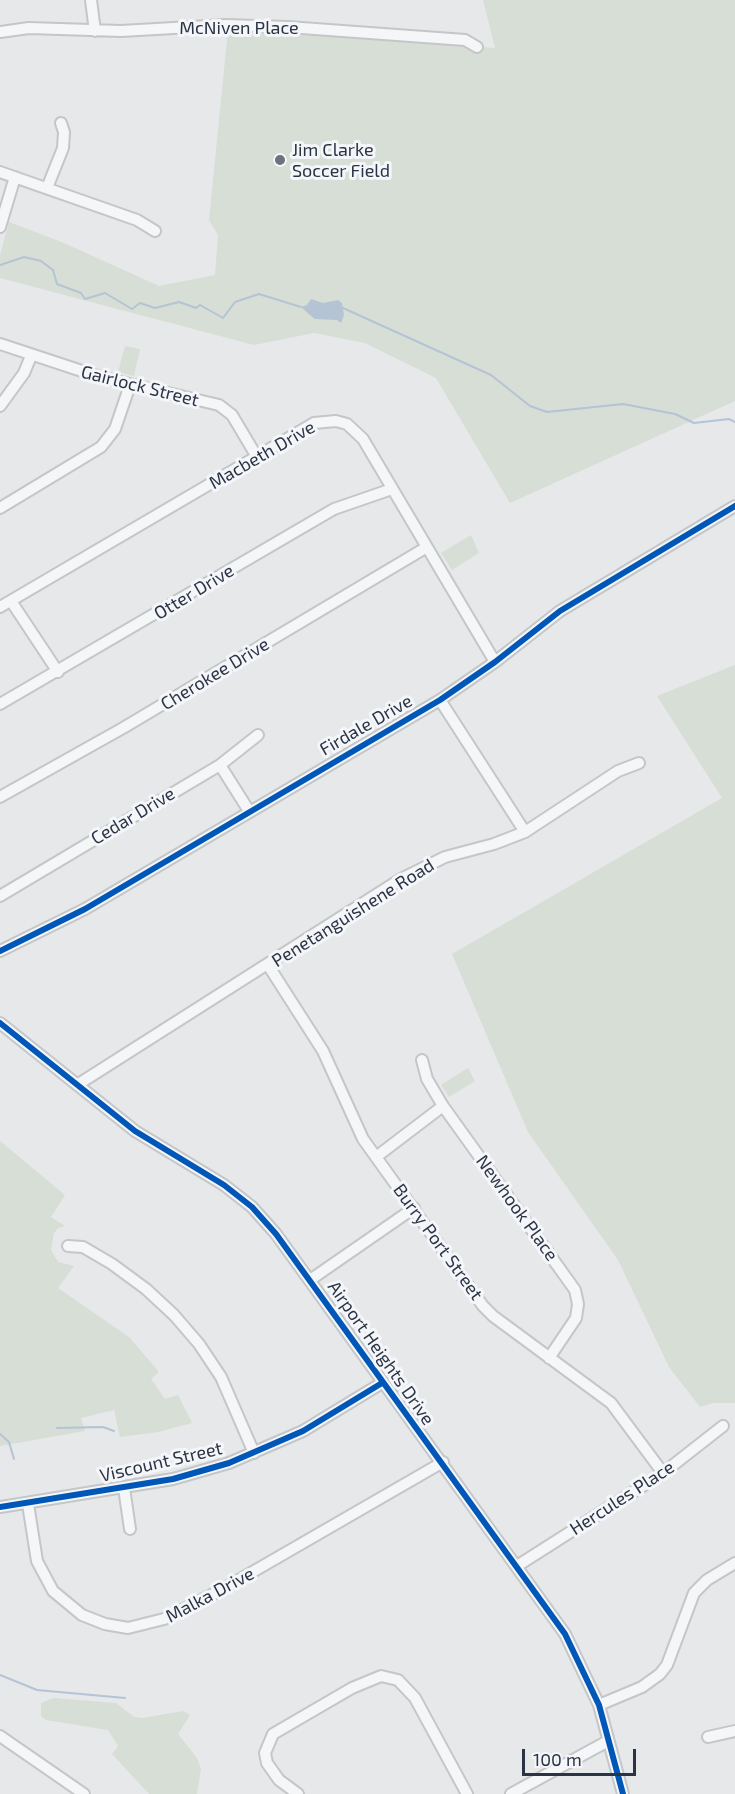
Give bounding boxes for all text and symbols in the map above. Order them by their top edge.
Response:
street label: McNiven Place [179,17,299,39]
place label: Jim Clarke Soccer Field [292,139,390,182]
marker: Jim Clarke Soccer Field [273,153,287,167]
street label: Gairlock Street [79,361,201,411]
street label: Macbeth Drive [205,416,319,494]
street label: Otter Drive [150,560,238,624]
street label: Cherokee Drive [157,633,273,715]
street label: Firdale Drive [316,690,416,760]
street label: Cedar Drive [87,783,179,849]
street label: Penetanguishene Road [268,854,438,972]
street label: Newhook Place [471,1151,563,1265]
street label: Burry Port Street [389,1180,487,1304]
street label: Airport Heights Drive [323,1277,439,1429]
street label: Viscount Street [98,1437,224,1487]
street label: Hercules Place [566,1456,678,1540]
street label: Malka Drive [162,1563,258,1627]
scale bar [525,1737,639,1775]
text: 100 m [533,1748,582,1770]

